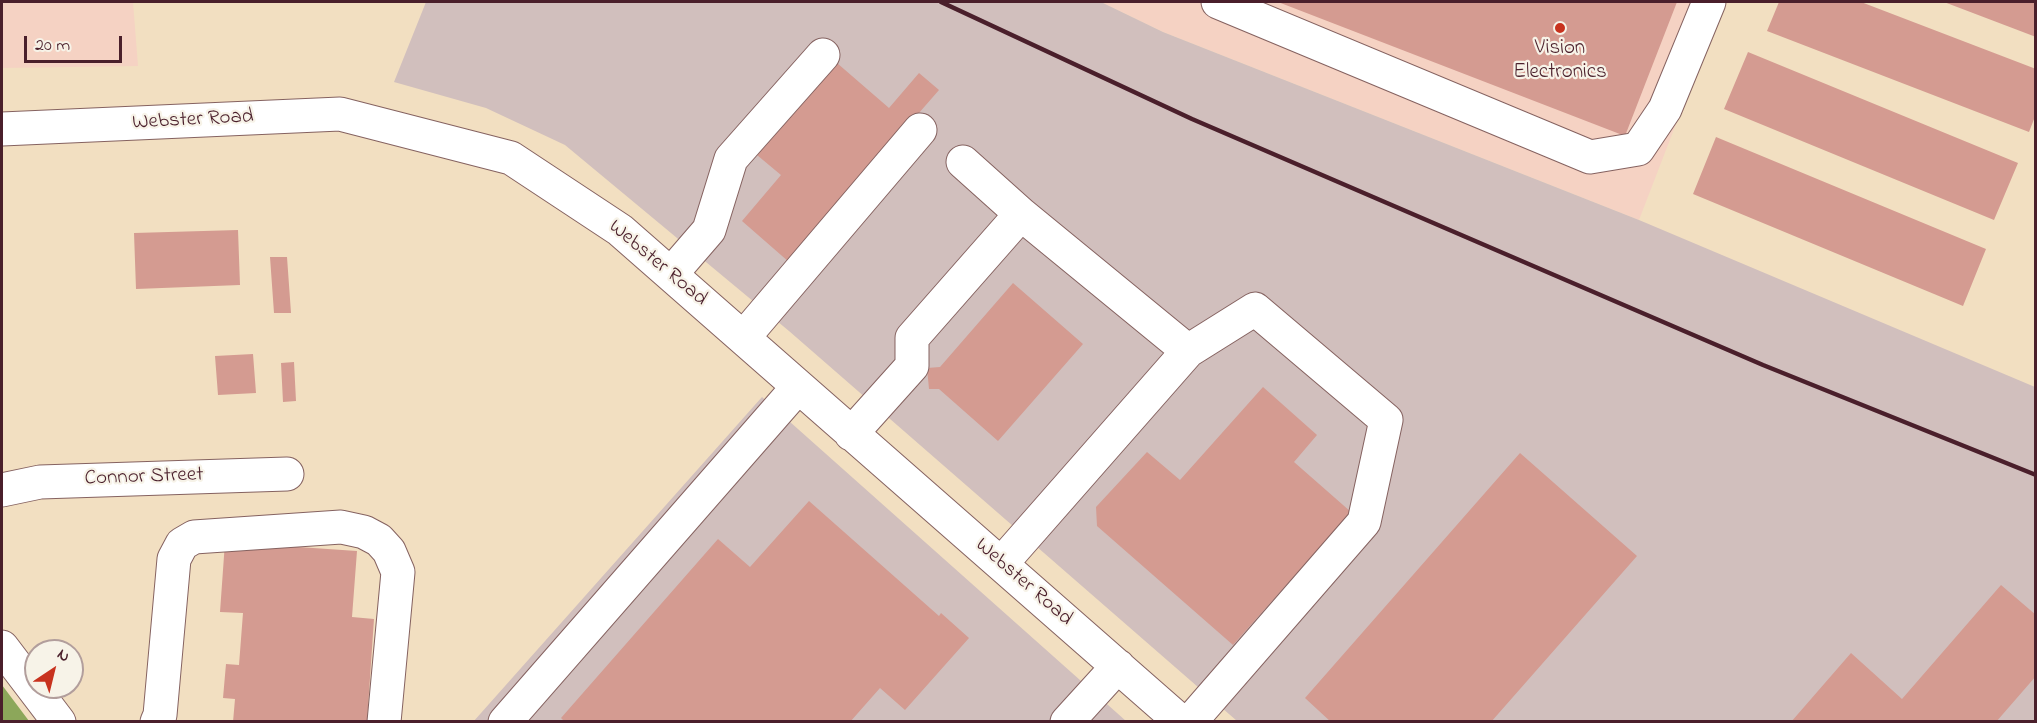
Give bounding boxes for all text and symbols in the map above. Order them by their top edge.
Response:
marker: Vision Electronics [1553,21,1567,35]
scale bar [27,24,124,62]
text: 20 m [35,33,70,59]
place label: Vision Electronics [1513,37,1607,87]
street label: Webster Road [132,105,254,137]
street label: Webster Road [602,215,712,313]
street label: Connor Street [84,463,204,493]
street label: Webster Road [969,534,1077,632]
north arrow [24,639,84,699]
text: N [52,643,74,669]

